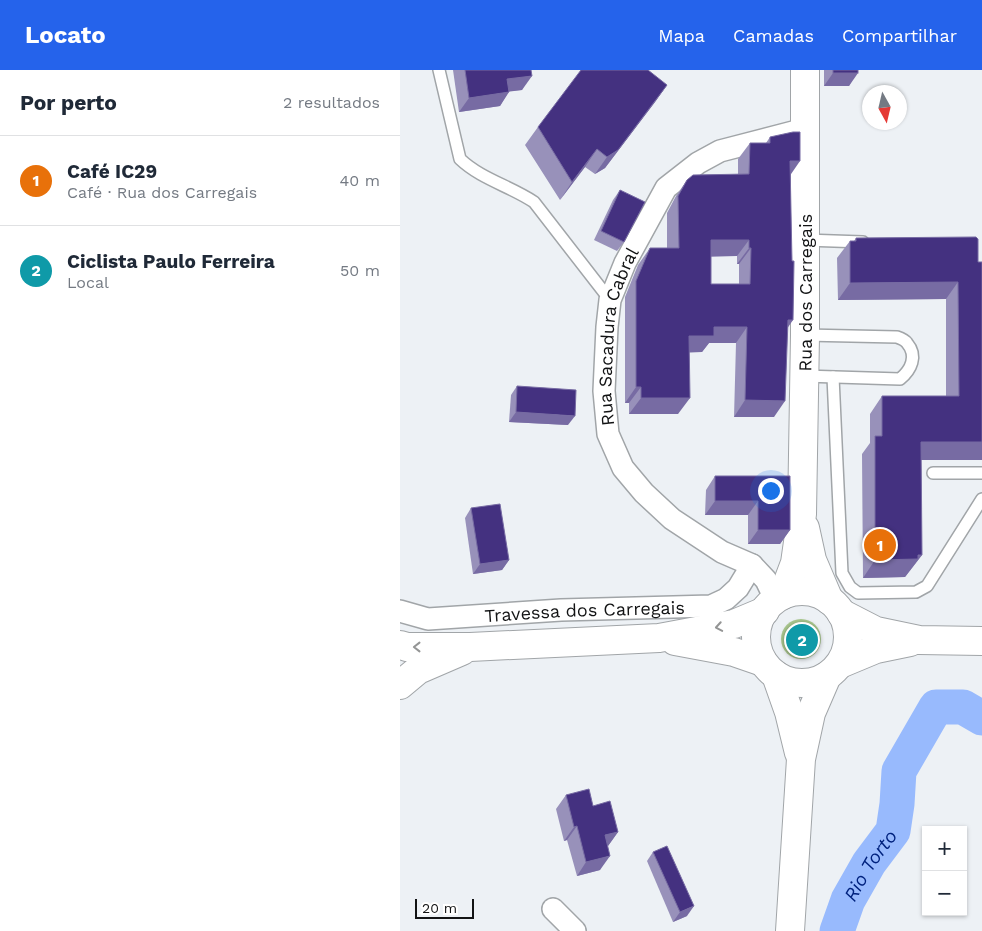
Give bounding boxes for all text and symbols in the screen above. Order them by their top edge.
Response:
text: Locato [25,21,106,49]
text: Mapa [658,25,705,46]
text: Camadas [733,25,814,46]
text: Compartilhar [842,25,957,46]
north arrow [862,85,907,130]
text: Por perto [20,90,117,115]
text: 2 resultados [283,93,380,112]
text: Café IC29 [67,160,157,183]
text: 1 [33,171,39,190]
text: 40 m [340,171,380,190]
text: Café · Rua dos Carregais [67,183,257,202]
street label: Rua dos Carregais [794,214,816,372]
street label: Rua Sacadura Cabral [593,243,642,427]
text: Ciclista Paulo Ferreira [67,250,275,273]
text: 2 [31,261,41,280]
text: 50 m [340,261,380,280]
text: Local [67,273,109,292]
your location [758,478,784,504]
pin: 1 [864,526,896,564]
street label: Travessa dos Carregais [484,596,685,626]
one-way arrow [714,621,723,631]
pin: 2 [786,621,818,659]
one-way arrow [413,642,421,652]
water label: Rio Torto [838,825,902,905]
map controls [922,826,967,916]
button: + [922,826,967,871]
button: − [922,871,967,916]
scale bar [415,896,474,919]
text: 20 m [422,900,457,916]

